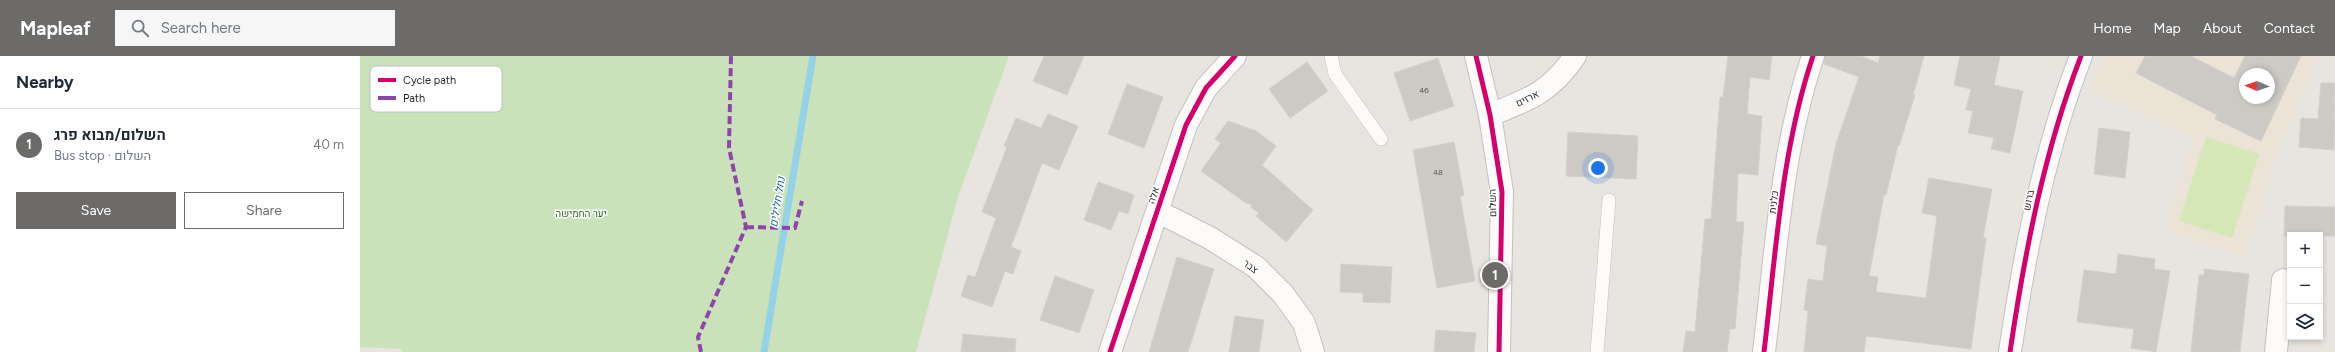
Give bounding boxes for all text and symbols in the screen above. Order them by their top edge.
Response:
search box [115,10,395,46]
text: Mapleaf [20,17,91,40]
icon: search [129,17,151,39]
text: Search here [161,19,241,37]
text: Home [2093,20,2132,37]
text: Map [2154,20,2181,37]
text: About [2203,20,2242,37]
text: Contact [2264,20,2315,37]
legend [370,66,502,112]
north arrow [2239,68,2275,104]
text: Nearby [16,72,74,92]
text: Cycle path [403,74,456,87]
house number: 46 [1419,85,1429,95]
street label: ארזים [1513,87,1541,110]
text: Path [403,92,425,105]
text: השלום/מבוא פרג [54,126,166,144]
text: 1 [26,137,32,152]
text: 40 m [313,137,344,152]
text: Bus stop · השלום [54,148,151,163]
your location [1588,158,1608,178]
house number: 48 [1433,167,1443,177]
water label: נחל חלילים [767,175,788,228]
street label: אלה [1145,185,1162,205]
street label: ברוש [2020,188,2037,212]
street label: השלום [1486,189,1499,217]
street label: כלנית [1766,190,1781,214]
button: Save [16,192,176,229]
button: Share [184,192,344,229]
park label: יער החמישה [555,207,607,220]
map controls [2287,232,2323,340]
button: + [2287,232,2323,268]
street label: צבר [1241,257,1261,277]
pin: 1 [1482,260,1508,290]
button: − [2287,268,2323,304]
button: layers [2287,304,2323,340]

